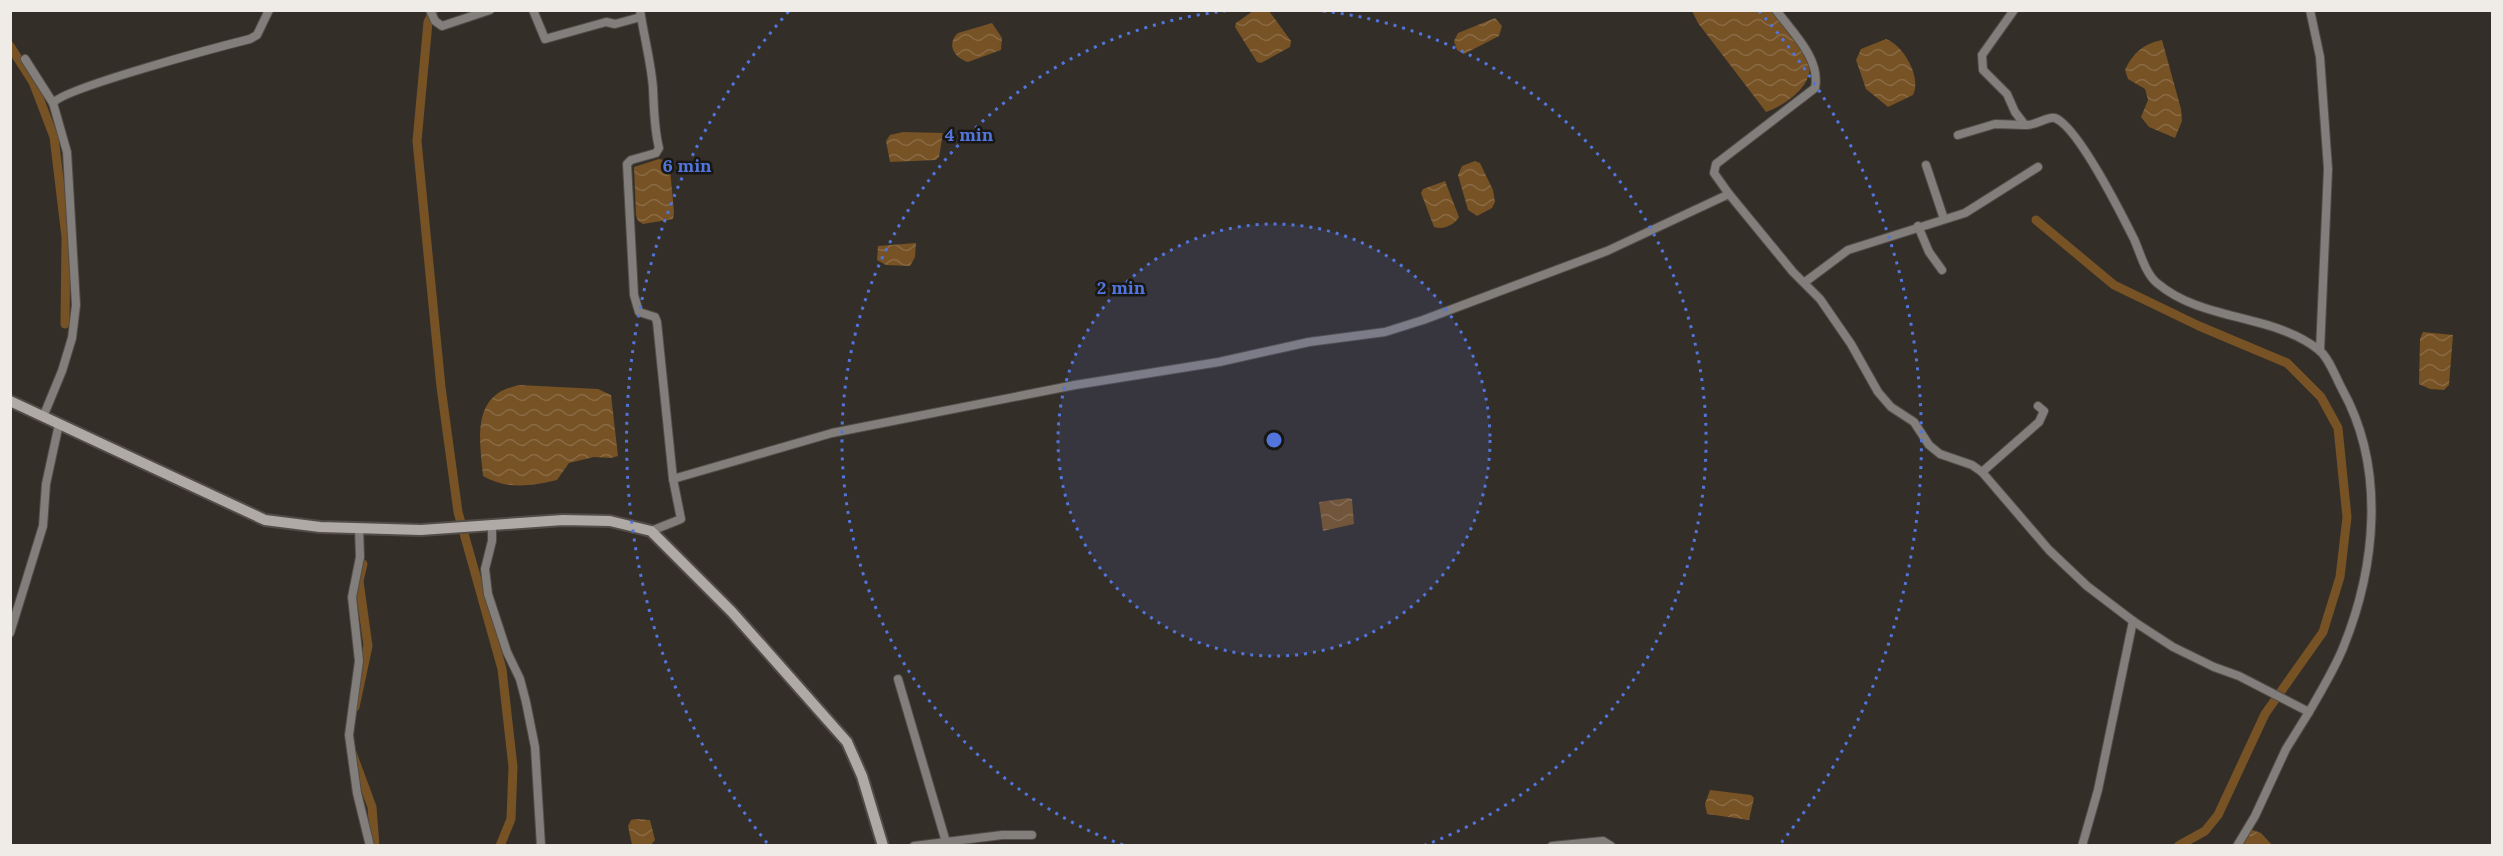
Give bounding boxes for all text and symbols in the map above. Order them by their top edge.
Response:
text: 4 min [945,123,994,146]
text: 6 min [662,154,712,177]
text: 2 min [1097,276,1146,299]
centre of rings [1264,430,1284,450]

